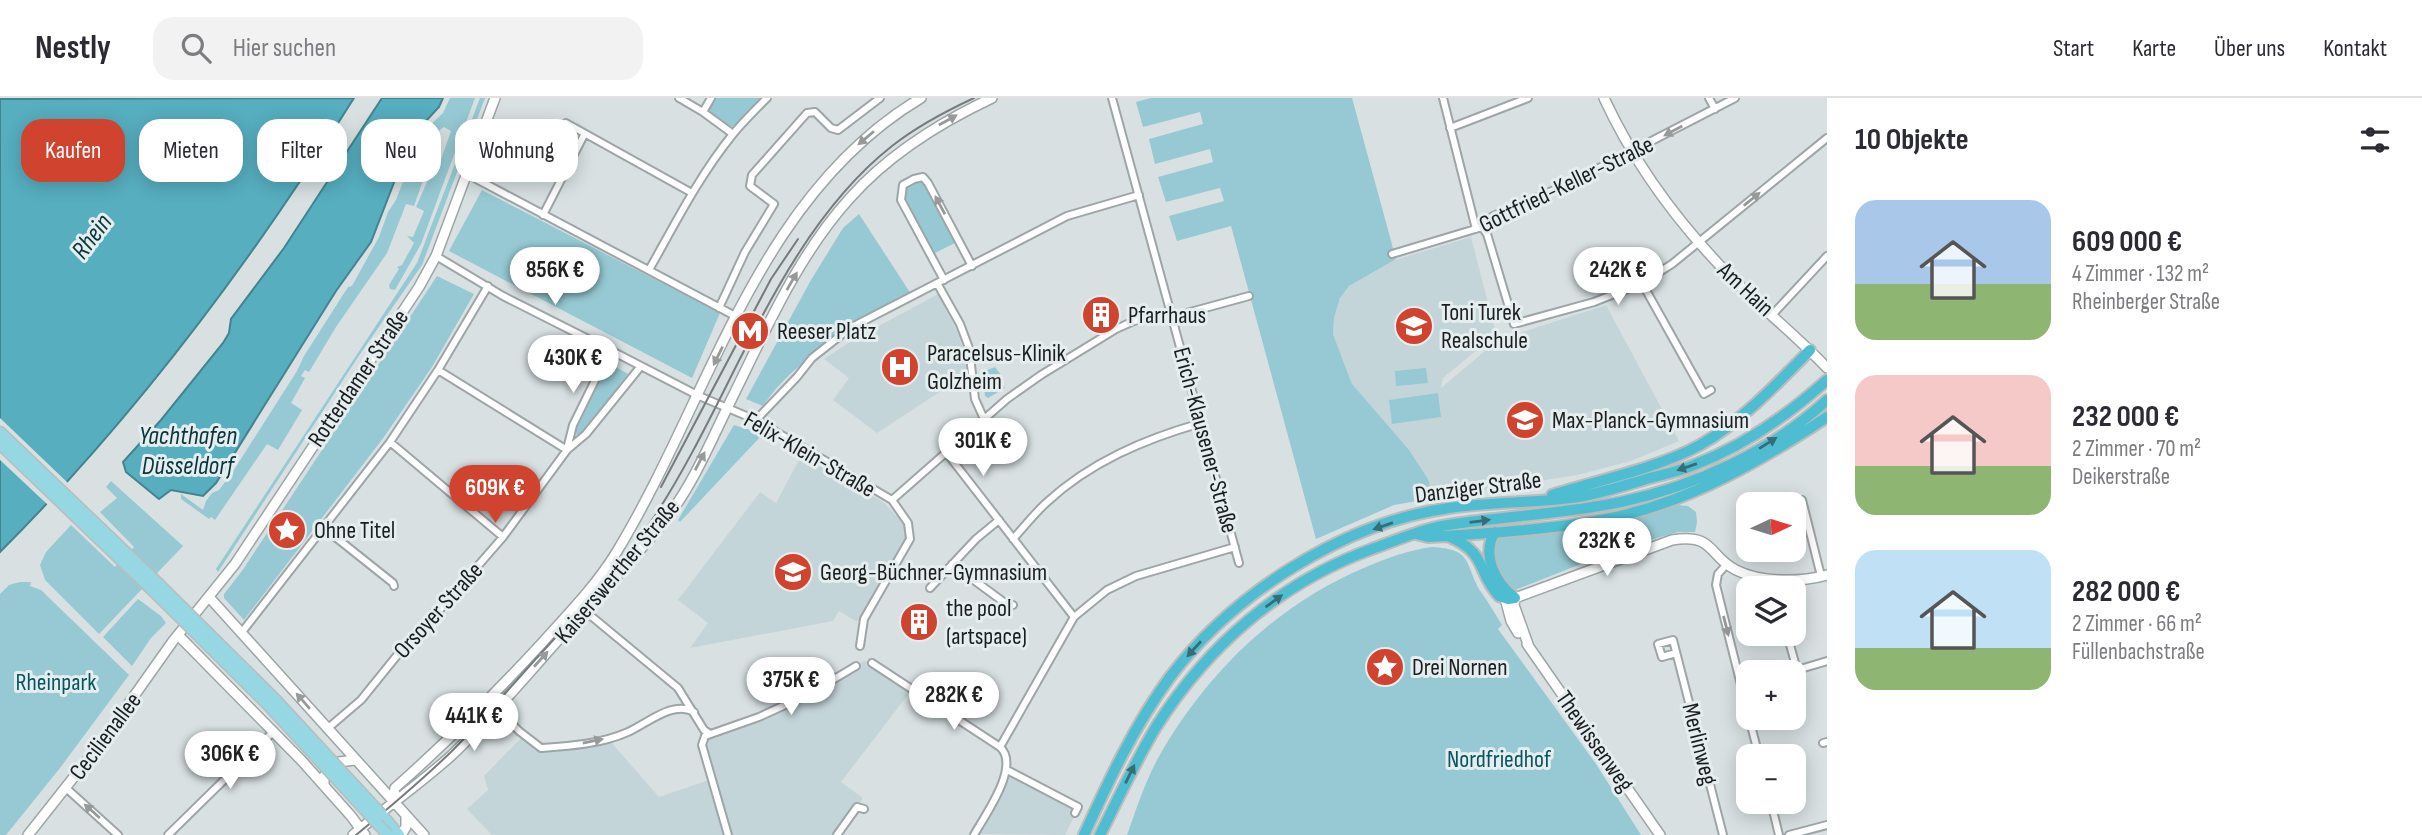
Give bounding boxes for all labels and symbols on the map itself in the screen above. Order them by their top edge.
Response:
one-way arrow [939,114,958,126]
one-way arrow [1663,125,1683,136]
street label: Gottfried-Keller-Straße [1474,130,1658,239]
one-way arrow [858,131,876,146]
one-way arrow [1742,192,1760,207]
one-way arrow [934,195,946,215]
water label: Rhein [65,208,119,266]
pin: 856K € [498,248,612,307]
pin: 242K € [1561,248,1675,307]
street label: Am Hain [1711,256,1780,323]
one-way arrow [786,272,798,291]
building icon: Pfarrhaus [1080,294,1122,336]
place label: Toni Turek Realschule [1441,298,1528,355]
place label: Pfarrhaus [1128,301,1206,330]
street label: Rotterdamer Straße [302,304,415,452]
school or university icon: Toni Turek Realschule [1393,305,1435,347]
metro station icon: Reeser Platz [729,310,771,352]
place label: Reeser Platz [777,317,876,346]
pin: 430K € [516,336,630,395]
place label: Paracelsus-Klinik Golzheim [927,339,1066,396]
street label: Erich-Klausener-Straße [1167,344,1244,536]
one-way arrow [712,346,723,366]
hospital icon: Paracelsus-Klinik Golzheim [879,346,921,388]
school or university icon: Max-Planck-Gymnasium [1504,399,1546,441]
street label: Felix-Klein-Straße [739,405,881,504]
place label: Max-Planck-Gymnasium [1552,406,1749,435]
pin: 301K € [926,418,1040,478]
water label: Yachthafen Düsseldorf [139,421,237,482]
one-way arrow [1758,436,1777,449]
one-way arrow [694,451,706,471]
one-way arrow [1676,462,1697,473]
street label: Danziger Straße [1413,465,1543,510]
pin: 609K € [438,466,552,525]
north arrow [1736,492,1806,562]
street label: Kaiserswerther Straße [549,493,686,649]
place icon: Ohne Titel [266,509,308,551]
place label: Ohne Titel [314,516,395,545]
one-way arrow [1469,516,1491,527]
pin: 232K € [1550,518,1664,578]
one-way arrow [1372,521,1393,531]
school or university icon: Georg-Büchner-Gymnasium [772,551,814,593]
street label: Orsoyer Straße [388,556,489,664]
place label: Georg-Büchner-Gymnasium [820,558,1047,587]
place label: the pool (artspace) [946,594,1027,651]
one-way arrow [1265,594,1283,608]
building icon: the pool (artspace) [898,601,940,643]
one-way arrow [1721,616,1732,638]
one-way arrow [1187,640,1203,657]
place icon: Drei Nornen [1364,646,1406,688]
one-way arrow [532,651,548,668]
place label: Drei Nornen [1412,653,1508,682]
pin: 375K € [734,658,848,717]
park label: Rheinpark [16,668,96,697]
pin: 282K € [897,672,1011,732]
street label: Thewissenweg [1549,685,1640,797]
street label: Cecilienallee [63,687,148,786]
one-way arrow [295,692,311,710]
pin: 441K € [417,694,531,753]
street label: Merlinweg [1675,700,1724,788]
pin: 306K € [173,732,287,791]
one-way arrow [582,736,604,747]
park label: Nordfriedhof [1447,745,1552,774]
one-way arrow [1125,764,1136,784]
one-way arrow [84,804,101,820]

